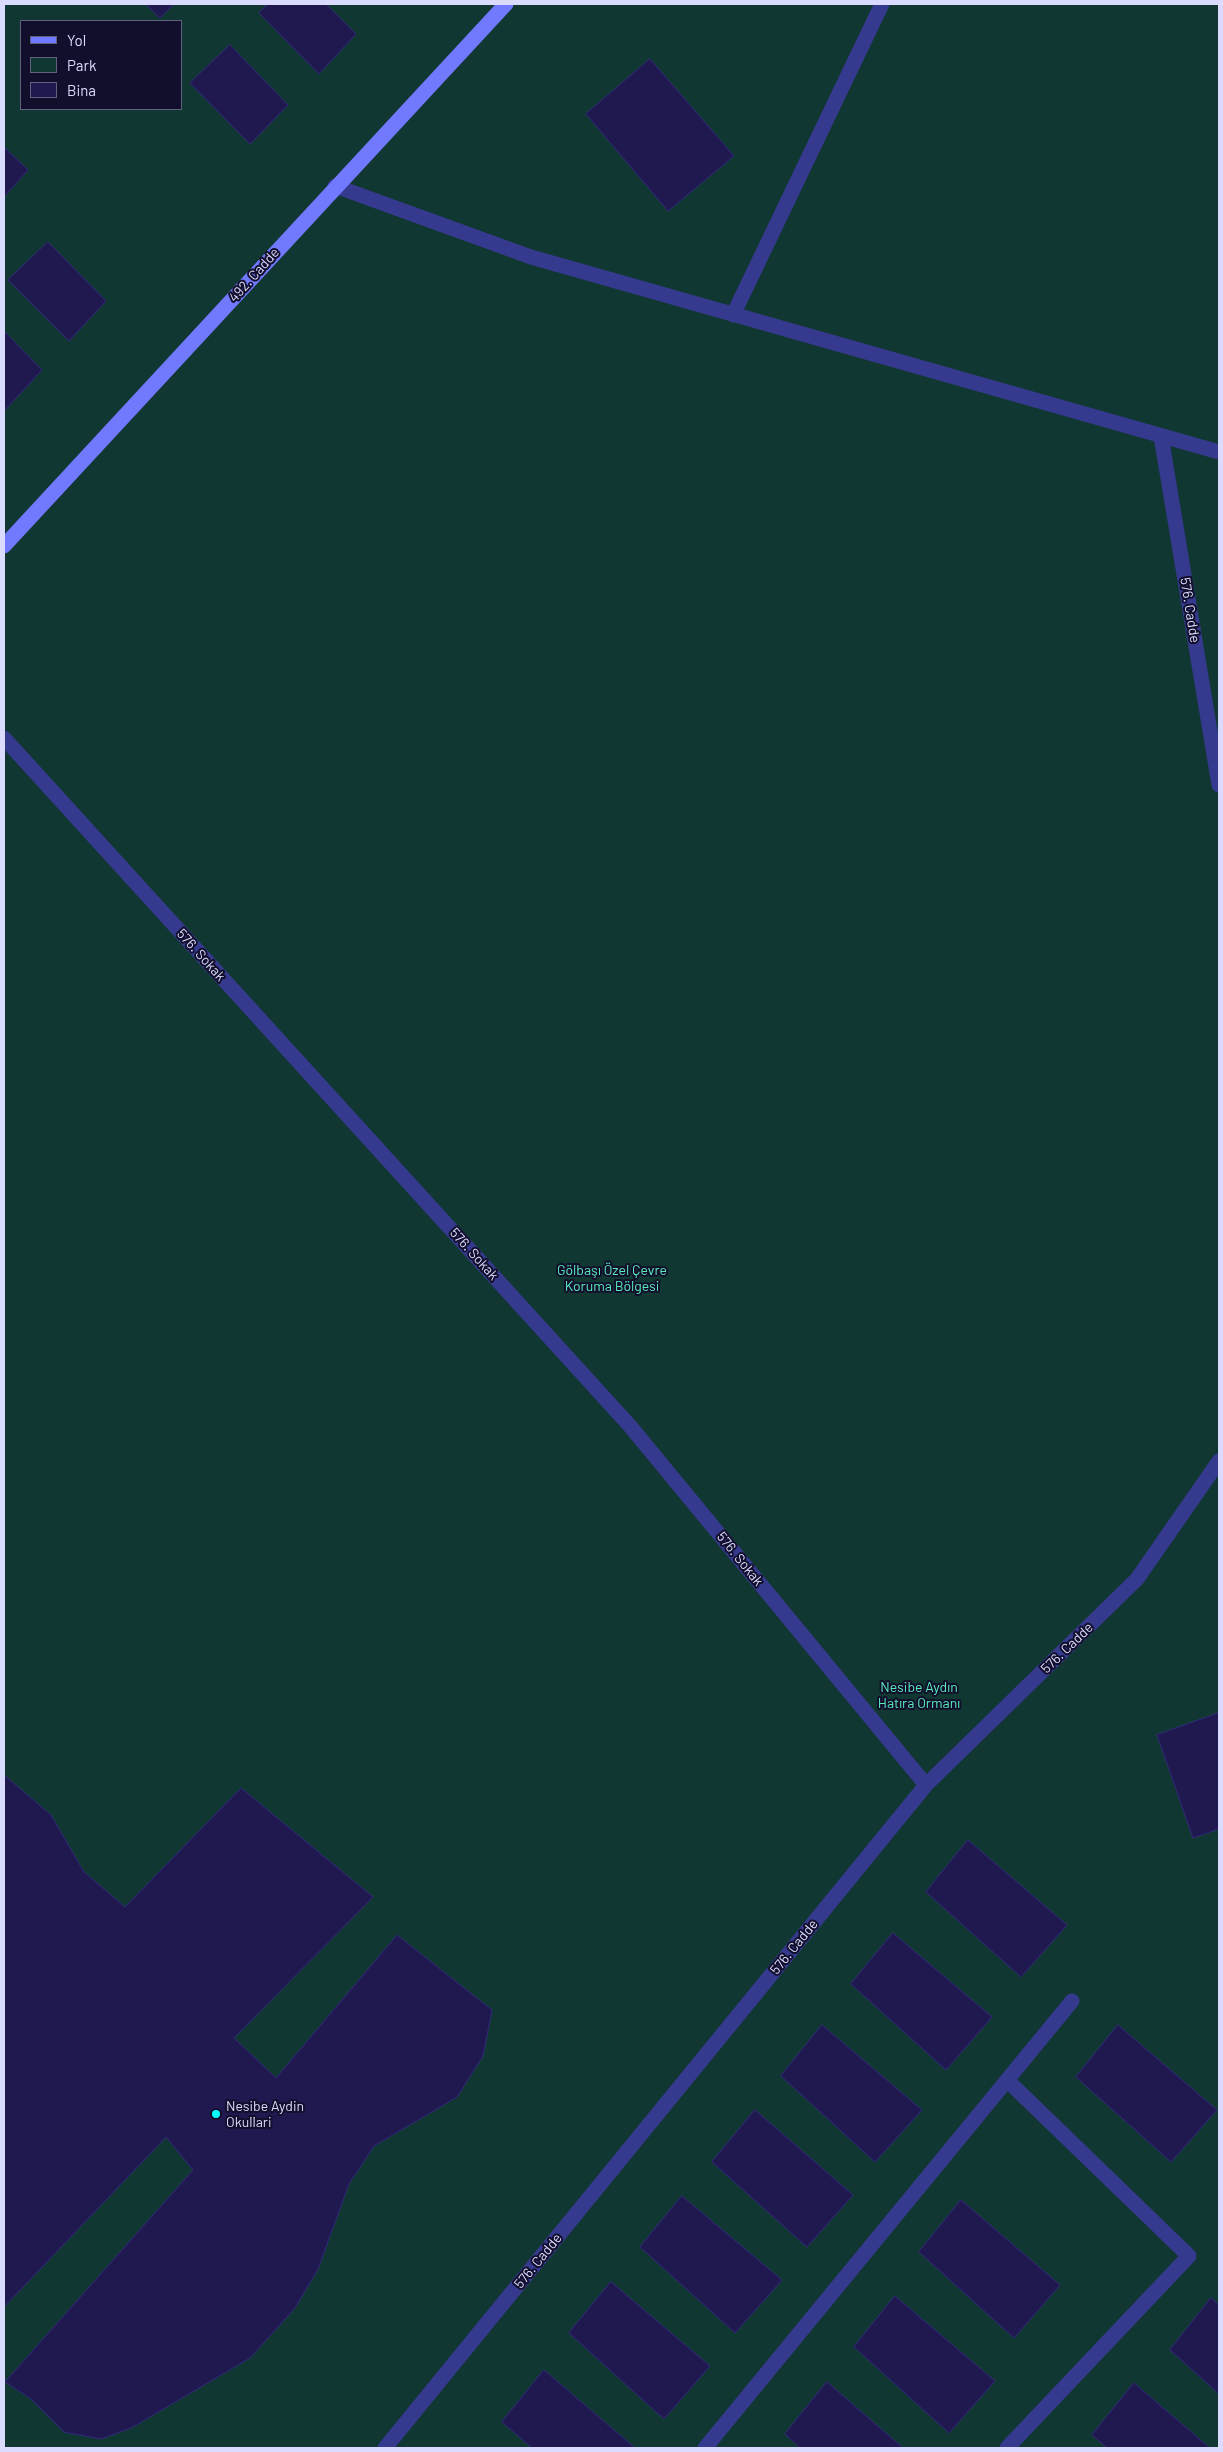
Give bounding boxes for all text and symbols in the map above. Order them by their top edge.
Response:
legend [20,20,182,110]
text: Yol [67,31,86,49]
text: Park [67,56,96,74]
text: Bina [67,81,96,99]
street label: 492. Cadde [225,244,283,306]
street label: 576. Cadde [1177,576,1203,644]
street label: 576. Sokak [173,925,229,985]
street label: 576. Sokak [446,1224,502,1284]
park label: Gölbaşı Özel Çevre Koruma Bölgesi [557,1262,667,1294]
street label: 576. Sokak [713,1529,767,1589]
street label: 576. Cadde [1037,1619,1097,1677]
park label: Nesibe Aydın Hatıra Ormanı [878,1679,960,1711]
street label: 576. Cadde [767,1916,821,1978]
place label: Nesibe Aydin Okullari [226,2098,304,2130]
marker: Nesibe Aydin Okullari [210,2108,222,2120]
street label: 576. Cadde [511,2230,565,2292]

